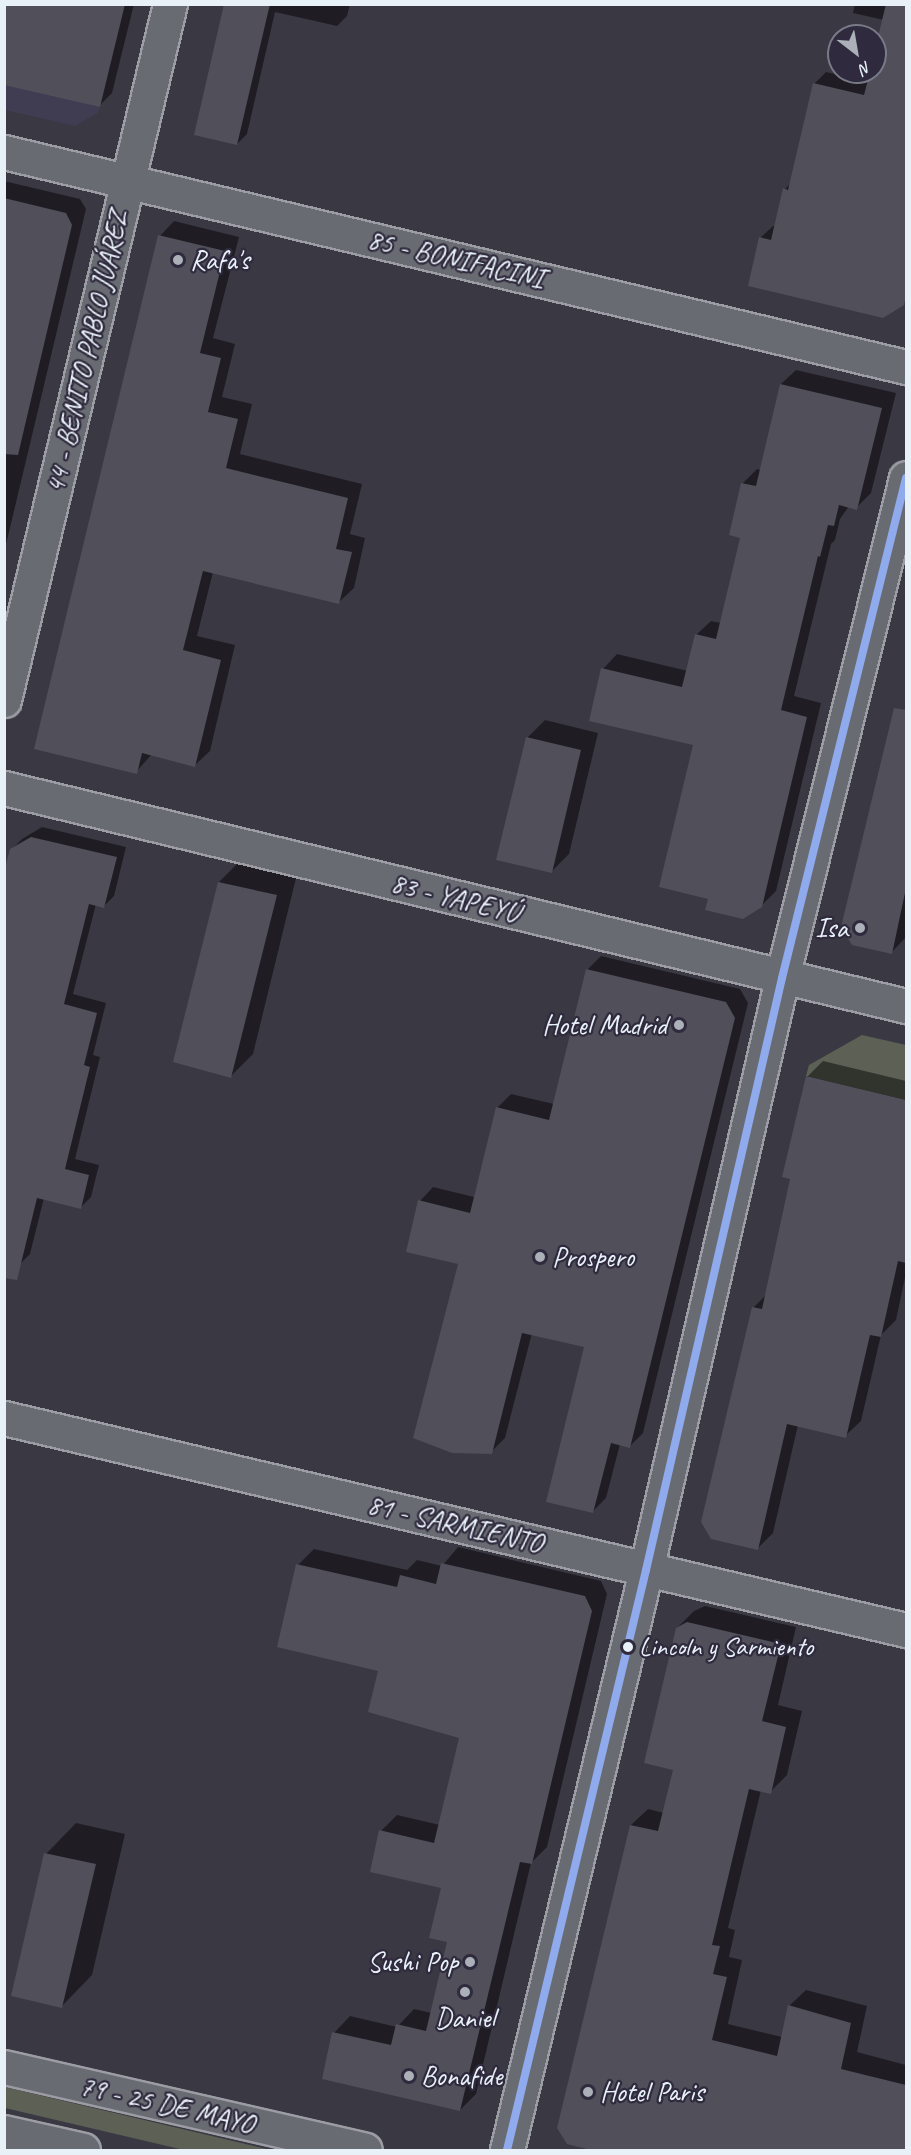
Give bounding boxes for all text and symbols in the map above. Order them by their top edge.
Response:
north arrow [827,24,887,84]
text: N [856,57,875,79]
street label: 44 - BENITO PABLO JUÁREZ [38,208,136,496]
street label: 85 - BONIFACINI [365,222,547,296]
place label: Rafa's [190,243,249,277]
marker: Rafa's [171,253,185,267]
street label: 83 - YAPEYÚ [388,866,522,930]
place label: Isa [815,911,848,945]
marker: Isa [853,921,867,935]
place label: Hotel Madrid [542,1008,667,1042]
marker: Hotel Madrid [672,1018,686,1032]
place label: Prospero [552,1240,634,1274]
marker: Prospero [533,1250,547,1264]
street label: 81 - SARMIENTO [364,1488,546,1560]
place label: Lincoln y Sarmiento [639,1631,815,1663]
marker: Lincoln y Sarmiento [622,1641,634,1653]
place label: Sushi Pop [368,1945,458,1979]
marker: Sushi Pop [463,1955,477,1969]
marker: Daniel [458,1985,472,1999]
place label: Daniel [435,2001,495,2035]
place label: Bonafide [421,2059,502,2093]
street label: 79 - 25 DE MAYO [77,2069,257,2141]
marker: Bonafide [402,2069,416,2083]
place label: Hotel Paris [600,2075,704,2109]
marker: Hotel Paris [581,2085,595,2099]

